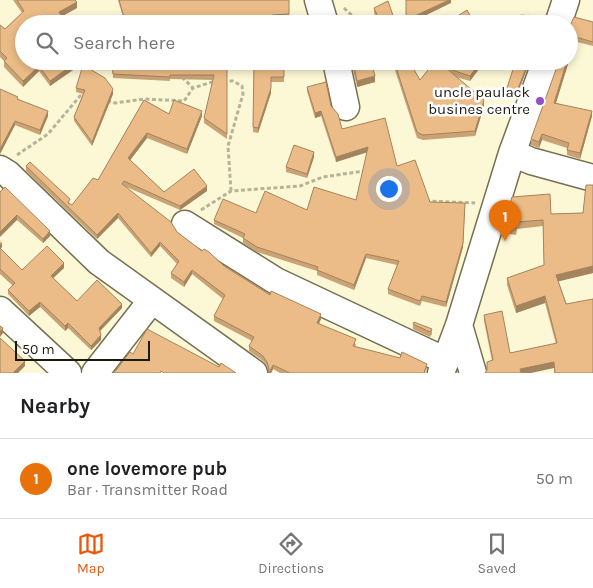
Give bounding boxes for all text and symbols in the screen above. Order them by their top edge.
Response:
search box [15,15,578,70]
icon: search [33,29,61,57]
text: Search here [73,32,175,54]
place label: uncle paulack busines centre [428,83,530,118]
marker: uncle paulack busines centre [534,95,546,107]
your location [376,176,402,202]
pin: 1 [489,200,521,241]
scale bar [15,338,150,361]
text: 50 m [22,341,55,358]
text: Nearby [20,394,90,418]
text: one lovemore pub [67,458,227,480]
text: 1 [33,469,39,488]
text: 50 m [536,469,573,488]
text: Bar · Transmitter Road [67,480,228,499]
tab: Map [77,530,105,577]
tab: Directions [258,530,324,577]
tab: Saved [478,530,516,577]

